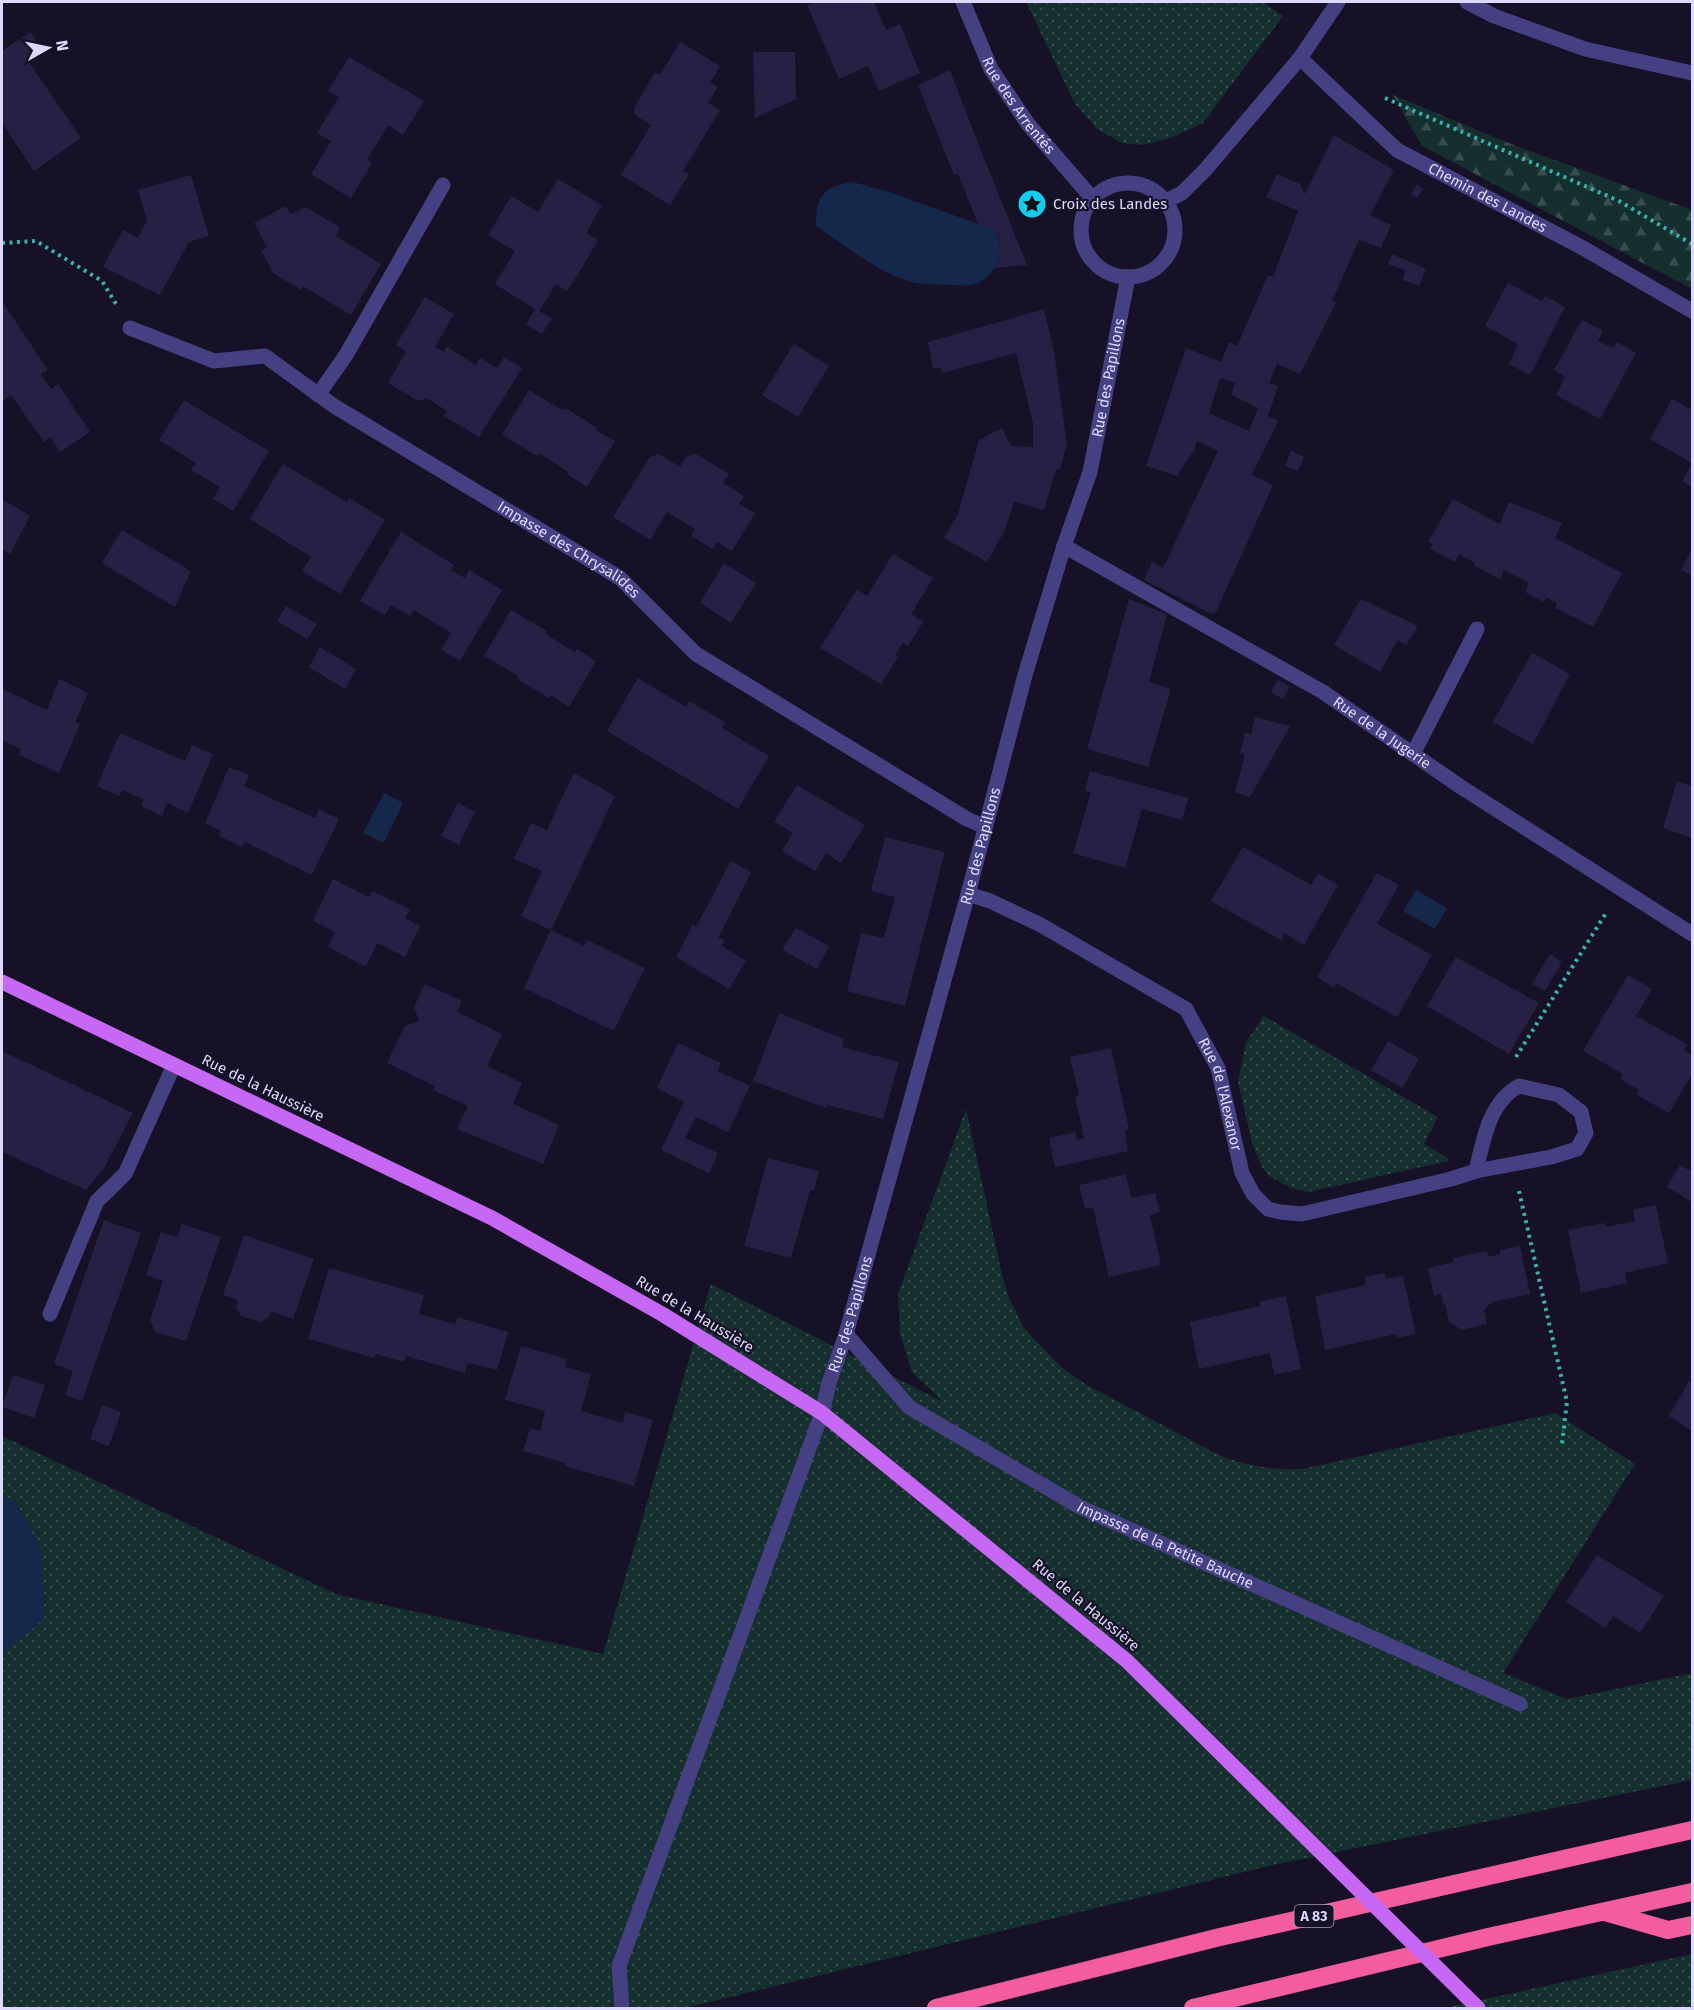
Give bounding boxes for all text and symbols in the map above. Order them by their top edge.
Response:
north arrow [18,18,78,78]
text: N [52,39,73,52]
street label: Rue des Arrentés [978,54,1059,158]
street label: Chemin des Landes [1425,159,1550,236]
place icon: Croix des Landes [1016,188,1048,220]
place label: Croix des Landes [1053,195,1167,213]
street label: Rue des Papillons [1088,317,1129,439]
street label: Impasse des Chrysalides [494,497,644,602]
street label: Rue de la Jugerie [1330,693,1434,773]
street label: Rue des Papillons [956,785,1004,907]
street label: Rue de l'Alexanor [1194,1035,1246,1153]
street label: Rue de la Haussière [199,1050,327,1126]
street label: Rue des Papillons [824,1254,876,1375]
street label: Rue de la Haussière [633,1272,757,1356]
street label: Impasse de la Petite Bauche [1074,1498,1256,1593]
street label: Rue de la Haussière [1029,1555,1143,1655]
road number: A 83 [1294,1905,1334,1927]

